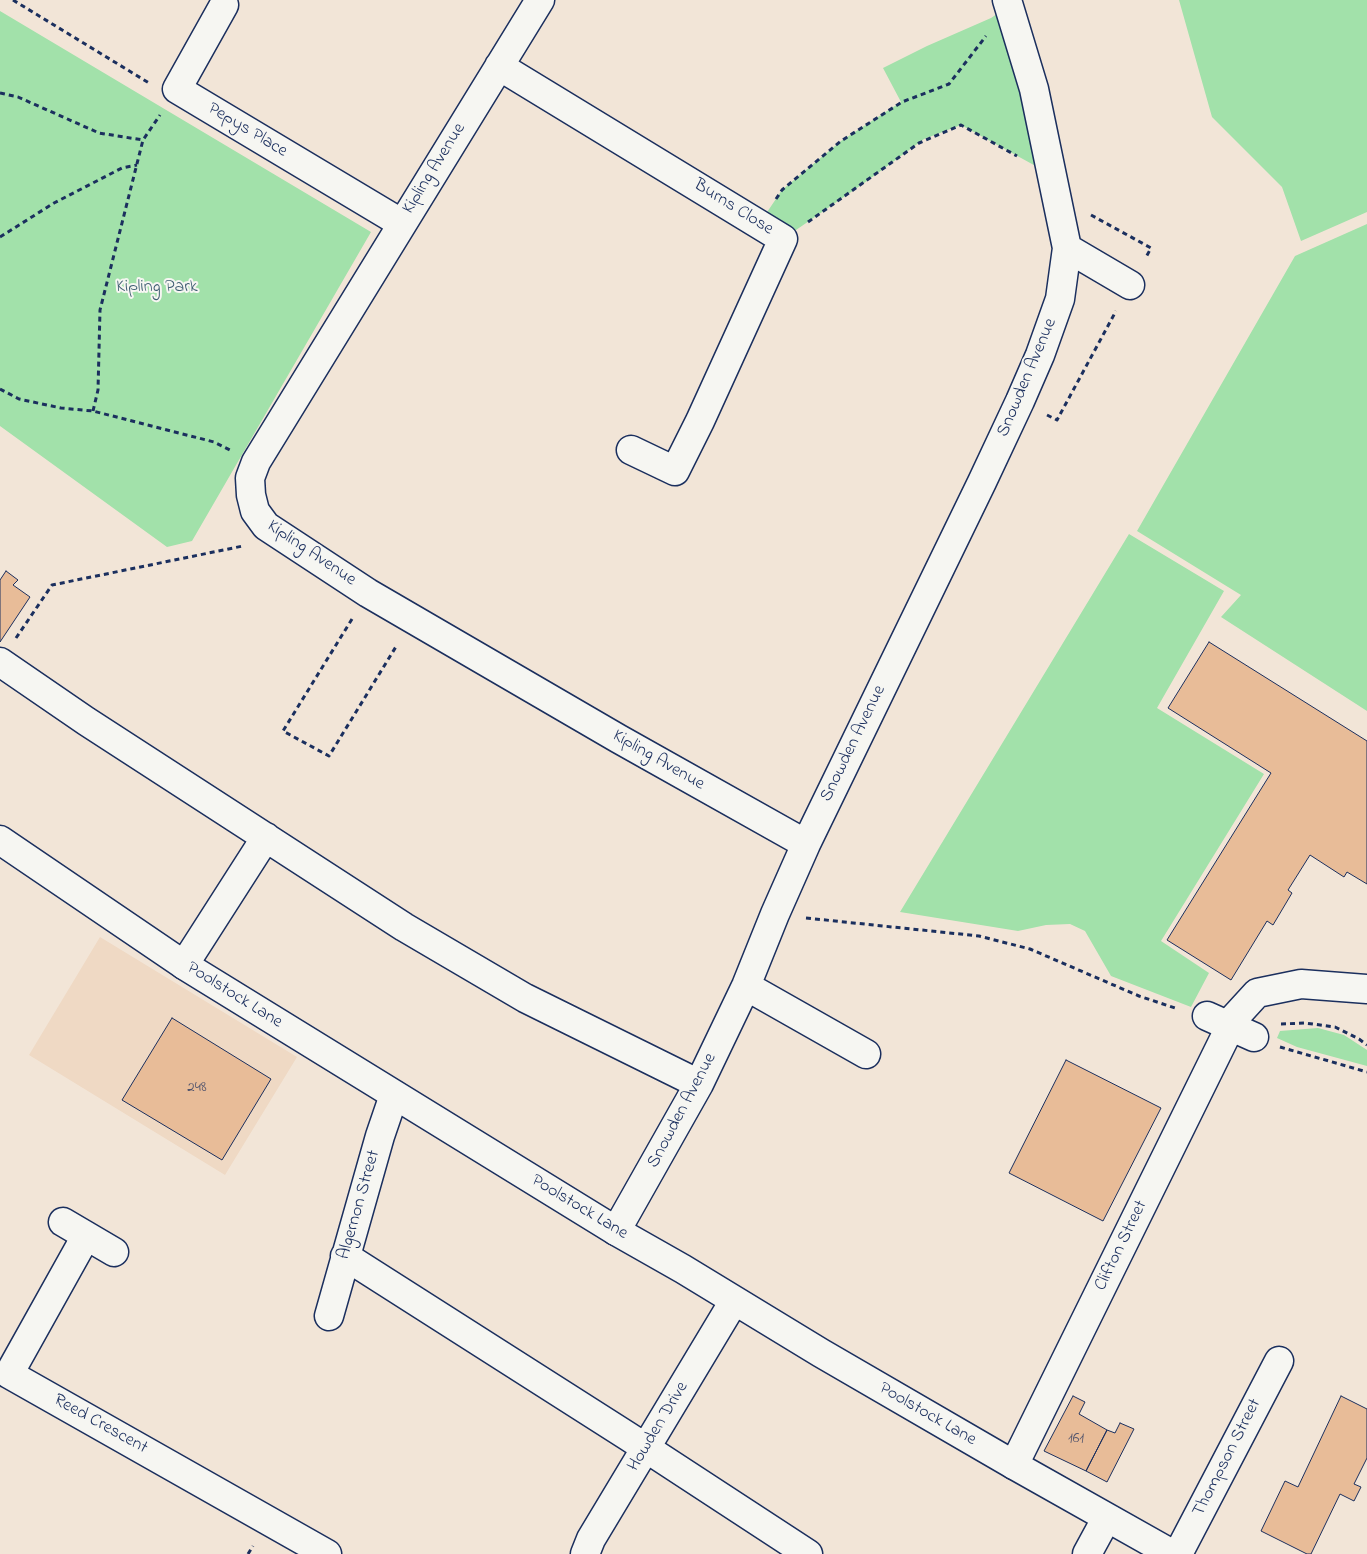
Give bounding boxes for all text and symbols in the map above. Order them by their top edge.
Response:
street label: Pepys Place [203,99,291,163]
street label: Kipling Avenue [399,120,471,218]
street label: Burns Close [689,175,777,241]
park label: Kipling Park [116,277,198,299]
street label: Snowden Avenue [993,315,1063,441]
street label: Kipling Avenue [262,516,360,592]
street label: Snowden Avenue [817,682,891,806]
street label: Kipling Avenue [608,726,708,796]
street label: Poolstock Lane [182,958,286,1034]
street label: Snowden Avenue [644,1050,722,1172]
house number: 248 [187,1080,207,1098]
street label: Algernon Street [334,1148,386,1262]
street label: Poolstock Lane [527,1171,631,1245]
street label: Clifton Street [1091,1197,1153,1295]
street label: Howden Drive [624,1378,694,1476]
street label: Poolstock Lane [874,1378,980,1452]
street label: Reed Crescent [49,1390,151,1460]
street label: Thompson Street [1189,1396,1267,1520]
house number: 161 [1068,1431,1084,1449]

